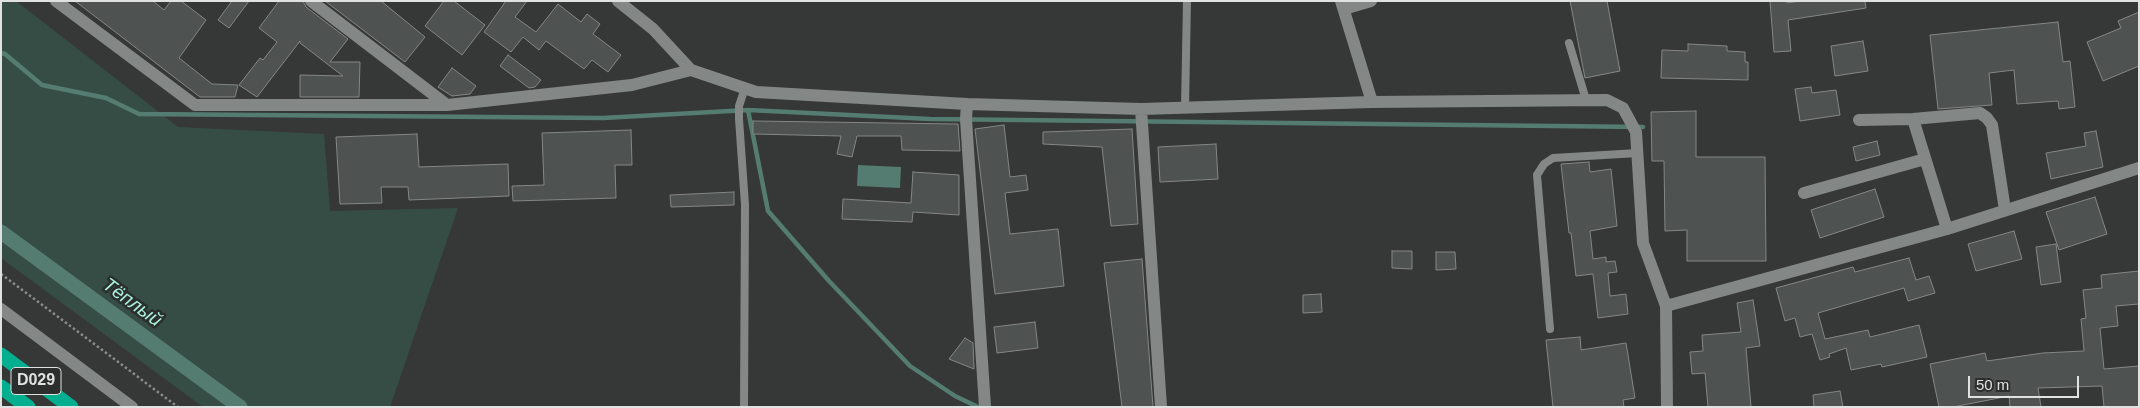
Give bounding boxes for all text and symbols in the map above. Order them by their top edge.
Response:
water label: Тёплый [98,274,166,332]
scale bar [1970,366,2081,398]
road number: D029 [11,368,61,394]
text: 50 m [1976,376,2009,393]

